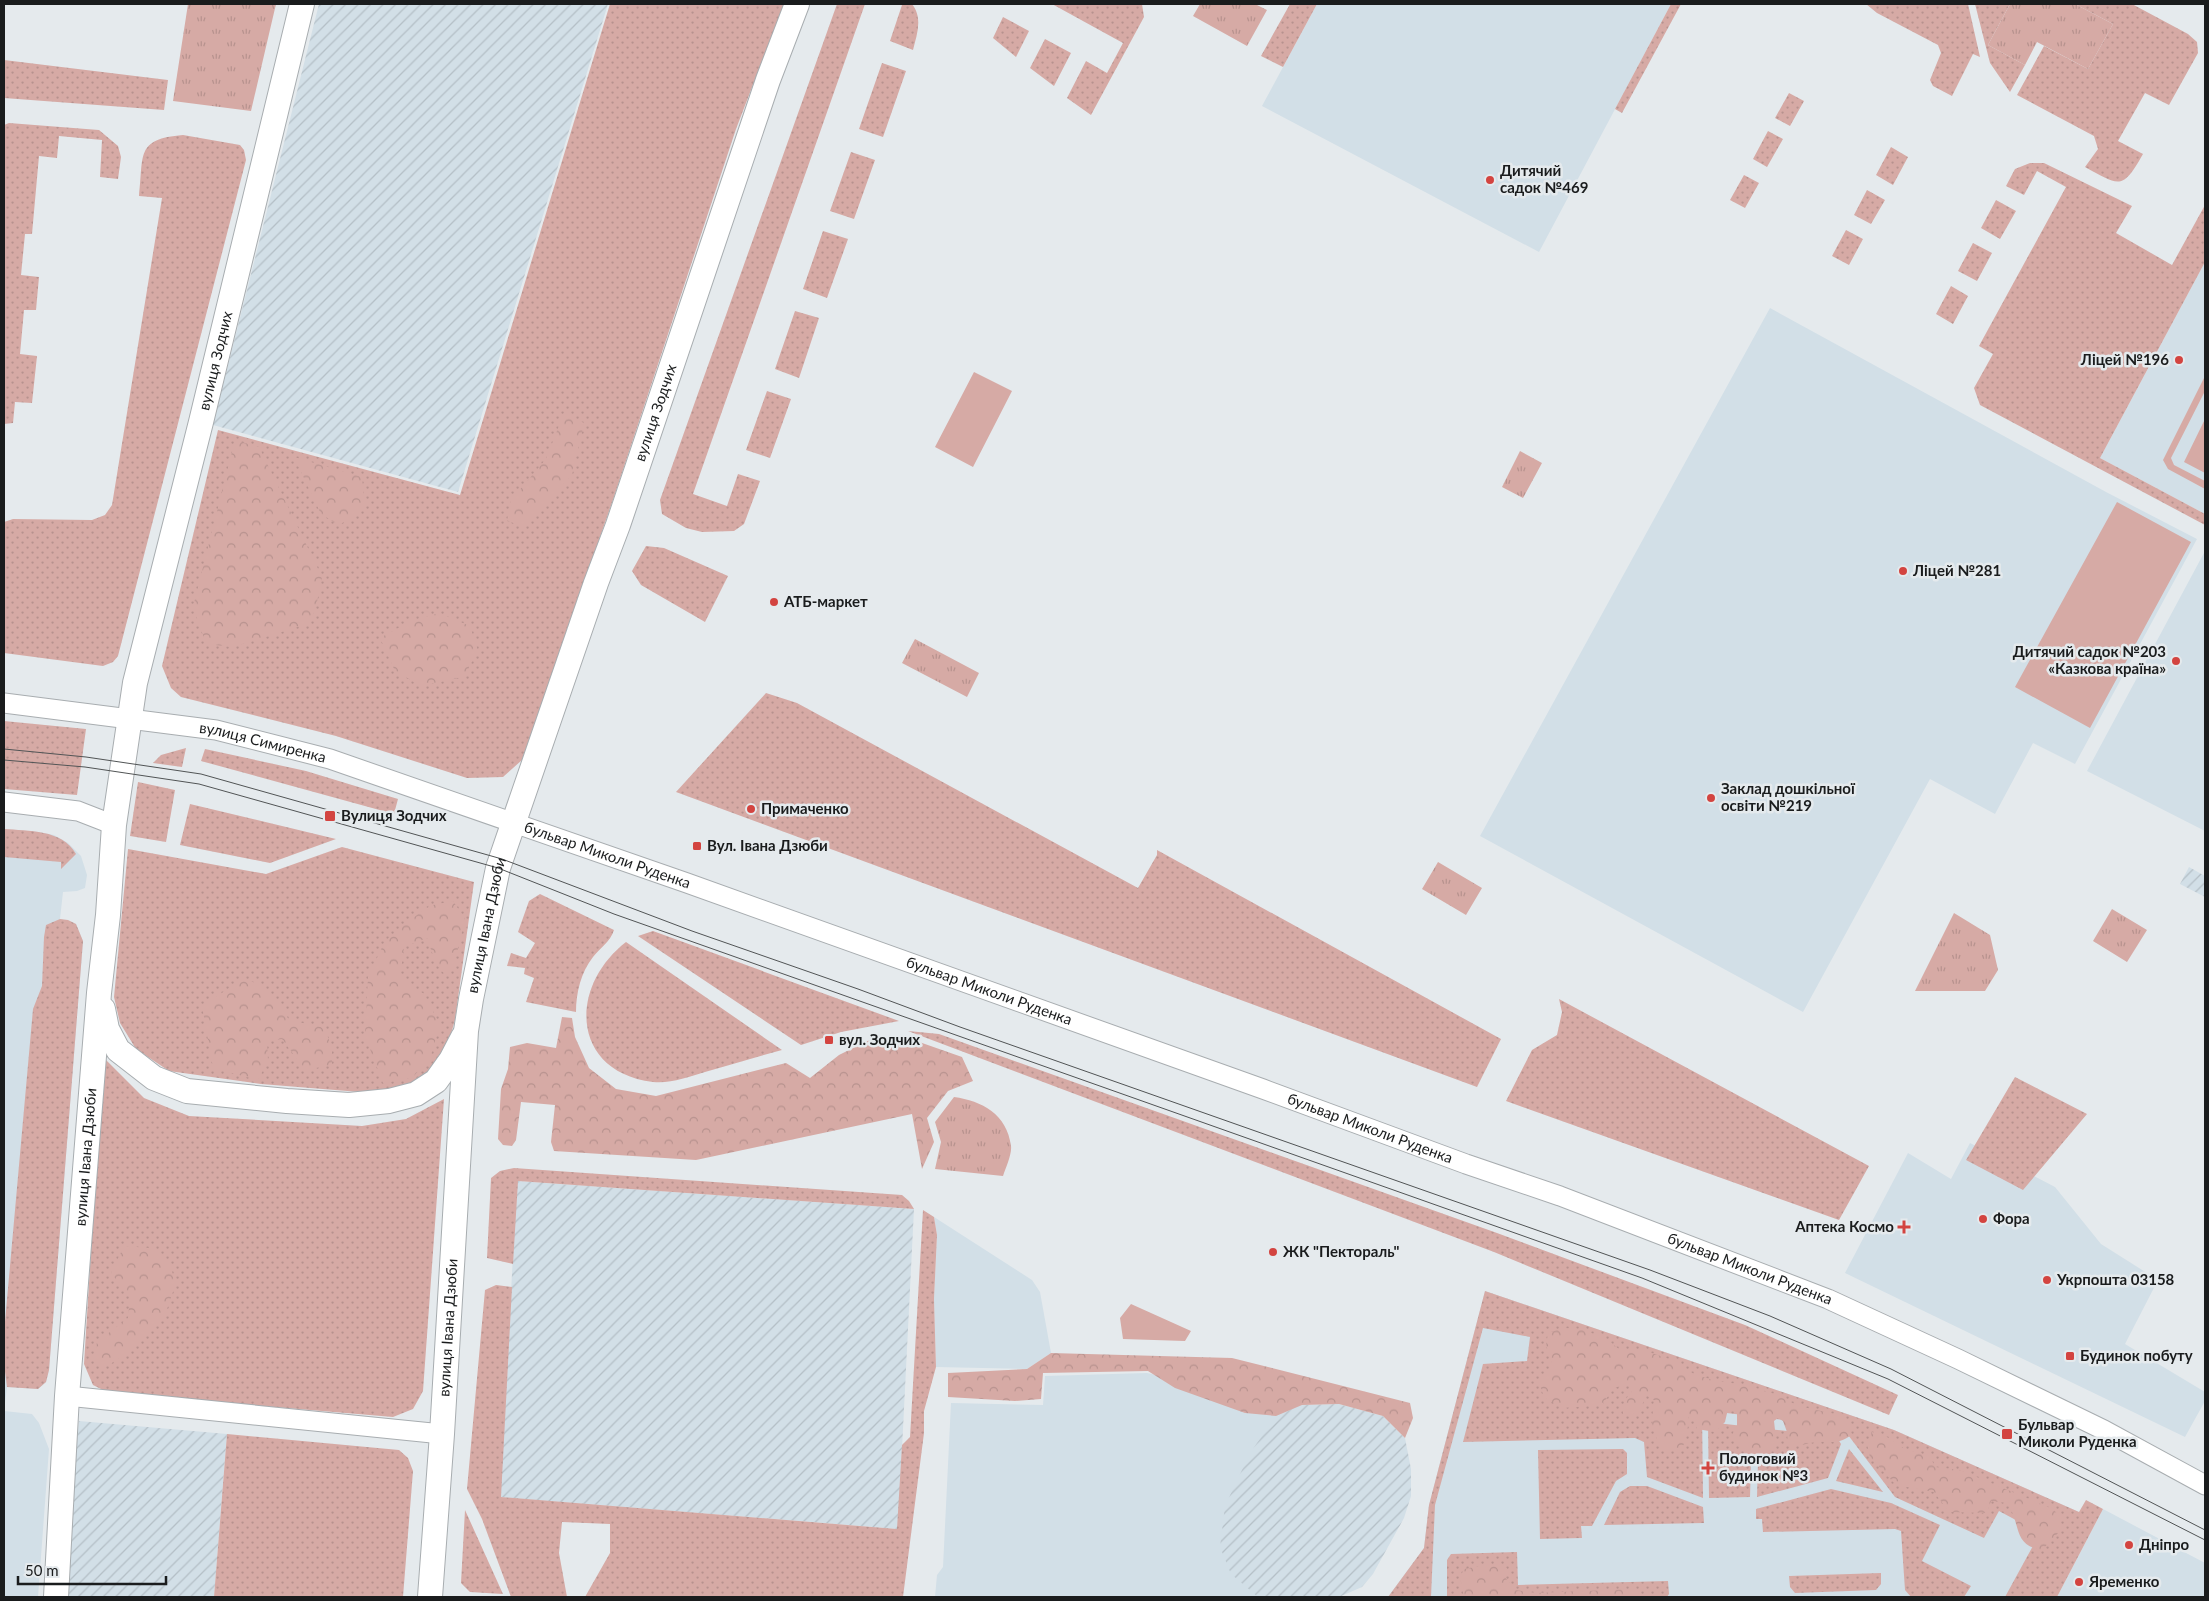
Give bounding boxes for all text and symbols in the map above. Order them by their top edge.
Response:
place label: Дитячий садок №469 [1500,161,1588,196]
marker: Дитячий садок №469 [1484,174,1496,186]
street label: вулиця Зодчих [194,309,236,412]
place label: Ліцей №196 [2080,350,2169,368]
marker: Ліцей №196 [2173,354,2185,366]
street label: вулиця Зодчих [630,361,680,464]
place label: Ліцей №281 [1912,561,2001,579]
marker: Ліцей №281 [1897,565,1909,577]
place label: АТБ-маркет [783,592,868,610]
marker: АТБ-маркет [768,596,780,608]
place label: Дитячий садок №203 «Казкова країна» [2013,642,2166,677]
marker: Дитячий садок №203 «Казкова країна» [2170,655,2182,667]
street label: вулиця Симиренка [198,718,328,766]
place label: Заклад дошкільної освіти №219 [1721,779,1856,814]
marker: Заклад дошкільної освіти №219 [1705,792,1717,804]
place label: Примаченко [761,799,849,817]
marker: Примаченко [745,803,757,815]
place label: Вулиця Зодчих [341,806,447,824]
marker: Вулиця Зодчих [323,809,337,823]
street label: бульвар Миколи Руденка [522,817,693,892]
place label: Вул. Івана Дзюби [707,836,828,854]
marker: Вул. Івана Дзюби [691,840,703,852]
street label: вулиця Івана Дзюби [462,854,509,995]
street label: бульвар Миколи Руденка [904,952,1075,1028]
place label: вул. Зодчих [839,1030,920,1048]
marker: вул. Зодчих [823,1034,835,1046]
street label: вулиця Івана Дзюби [71,1087,99,1227]
street label: бульвар Миколи Руденка [1285,1089,1455,1166]
place label: Фора [1993,1209,2030,1227]
marker: Фора [1977,1213,1989,1225]
place label: Аптека Космо [1794,1217,1894,1235]
marker: Аптека Космо [1898,1221,1910,1233]
street label: бульвар Миколи Руденка [1665,1228,1835,1308]
place label: ЖК "Пектораль" [1283,1242,1399,1260]
marker: ЖК "Пектораль" [1267,1246,1279,1258]
street label: вулиця Івана Дзюби [434,1258,460,1397]
place label: Укрпошта 03158 [2056,1270,2175,1288]
marker: Укрпошта 03158 [2041,1274,2053,1286]
place label: Будинок побуту [2080,1346,2193,1364]
marker: Будинок побуту [2064,1350,2076,1362]
place label: Бульвар Миколи Руденка [2018,1415,2137,1450]
marker: Бульвар Миколи Руденка [2000,1427,2014,1441]
place label: Пологовий будинок №3 [1719,1449,1808,1484]
marker: Пологовий будинок №3 [1701,1461,1715,1475]
place label: Дніпро [2139,1535,2189,1553]
marker: Дніпро [2123,1539,2135,1551]
scale bar [18,1554,165,1586]
text: 50 m [25,1561,59,1579]
place label: Яременко [2088,1572,2160,1590]
marker: Яременко [2073,1576,2085,1588]

